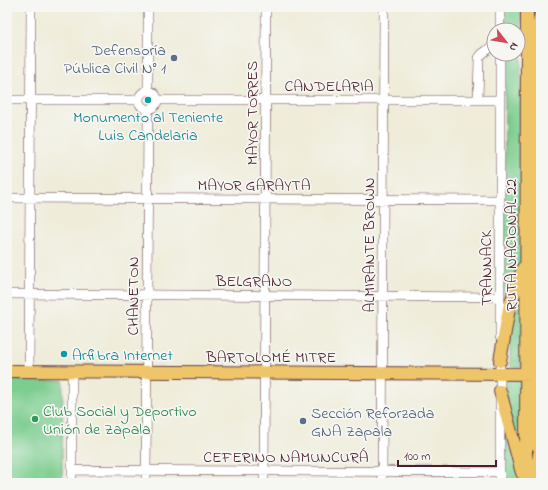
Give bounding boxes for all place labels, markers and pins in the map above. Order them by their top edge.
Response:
place label: Defensoría Pública Civil N° 1 [64,39,166,81]
marker: Defensoría Pública Civil N° 1 [169,53,179,63]
marker: Monumento al Teniente Luis Candelaria [143,95,153,105]
place label: Monumento al Teniente Luis Candelaria [73,106,224,148]
place label: Arfibra Internet [72,344,173,368]
marker: Arfibra Internet [59,349,69,359]
place label: Club Social y Deportivo Unión de Zapala [43,400,196,442]
place label: Sección Reforzada GNA Zapala [311,402,434,444]
marker: Club Social y Deportivo Unión de Zapala [30,414,40,424]
marker: Sección Reforzada GNA Zapala [298,416,308,426]

